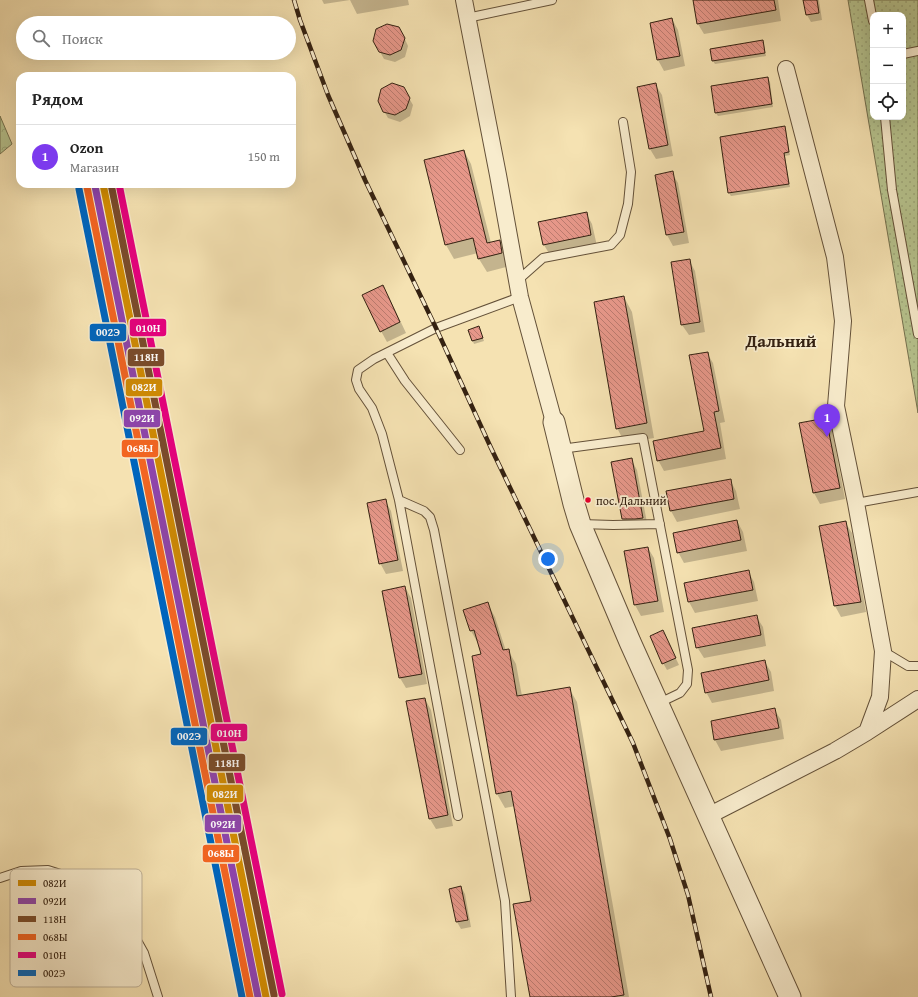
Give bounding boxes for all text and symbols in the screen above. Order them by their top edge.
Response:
map controls [870,12,906,120]
button: + [870,12,906,48]
search box [16,16,296,60]
icon: search [30,27,52,49]
text: Поиск [62,28,103,49]
button: − [870,48,906,84]
button: locate [870,84,906,120]
text: Рядом [32,86,83,111]
text: Ozon [70,137,103,158]
text: 1 [42,147,48,166]
text: 150 m [248,147,280,166]
text: Магазин [70,158,119,177]
line badge: 010Н [129,318,167,337]
text: 010Н [136,320,161,336]
line badge: 002Э [89,323,127,342]
text: 002Э [96,324,120,340]
district label: Дальний [745,328,817,353]
line badge: 118Н [127,348,165,367]
text: 118Н [134,349,159,365]
line badge: 082И [125,378,163,397]
text: 082И [132,379,157,395]
pin: 1 [814,404,840,437]
line badge: 092И [123,409,161,428]
text: 092И [130,410,155,426]
line badge: 068Ы [121,439,159,458]
text: 068Ы [127,440,154,456]
place label: пос. Дальний [596,492,667,509]
marker: пос. Дальний [583,495,593,505]
your location [538,549,558,569]
line badge: 010Н [210,723,248,742]
text: 010Н [217,725,242,741]
line badge: 002Э [170,727,208,746]
text: 002Э [177,728,201,744]
line badge: 118Н [208,753,246,772]
text: 118Н [215,755,240,771]
line badge: 082И [206,784,244,803]
text: 082И [213,786,238,802]
line badge: 092И [204,814,242,833]
text: 092И [211,816,236,832]
line badge: 068Ы [202,844,240,863]
text: 068Ы [208,845,235,861]
legend [10,869,142,987]
text: 082И [43,875,67,891]
text: 092И [43,893,67,909]
text: 118Н [43,911,66,927]
text: 068Ы [43,929,68,945]
text: 010Н [43,947,66,963]
text: 002Э [43,965,65,981]

